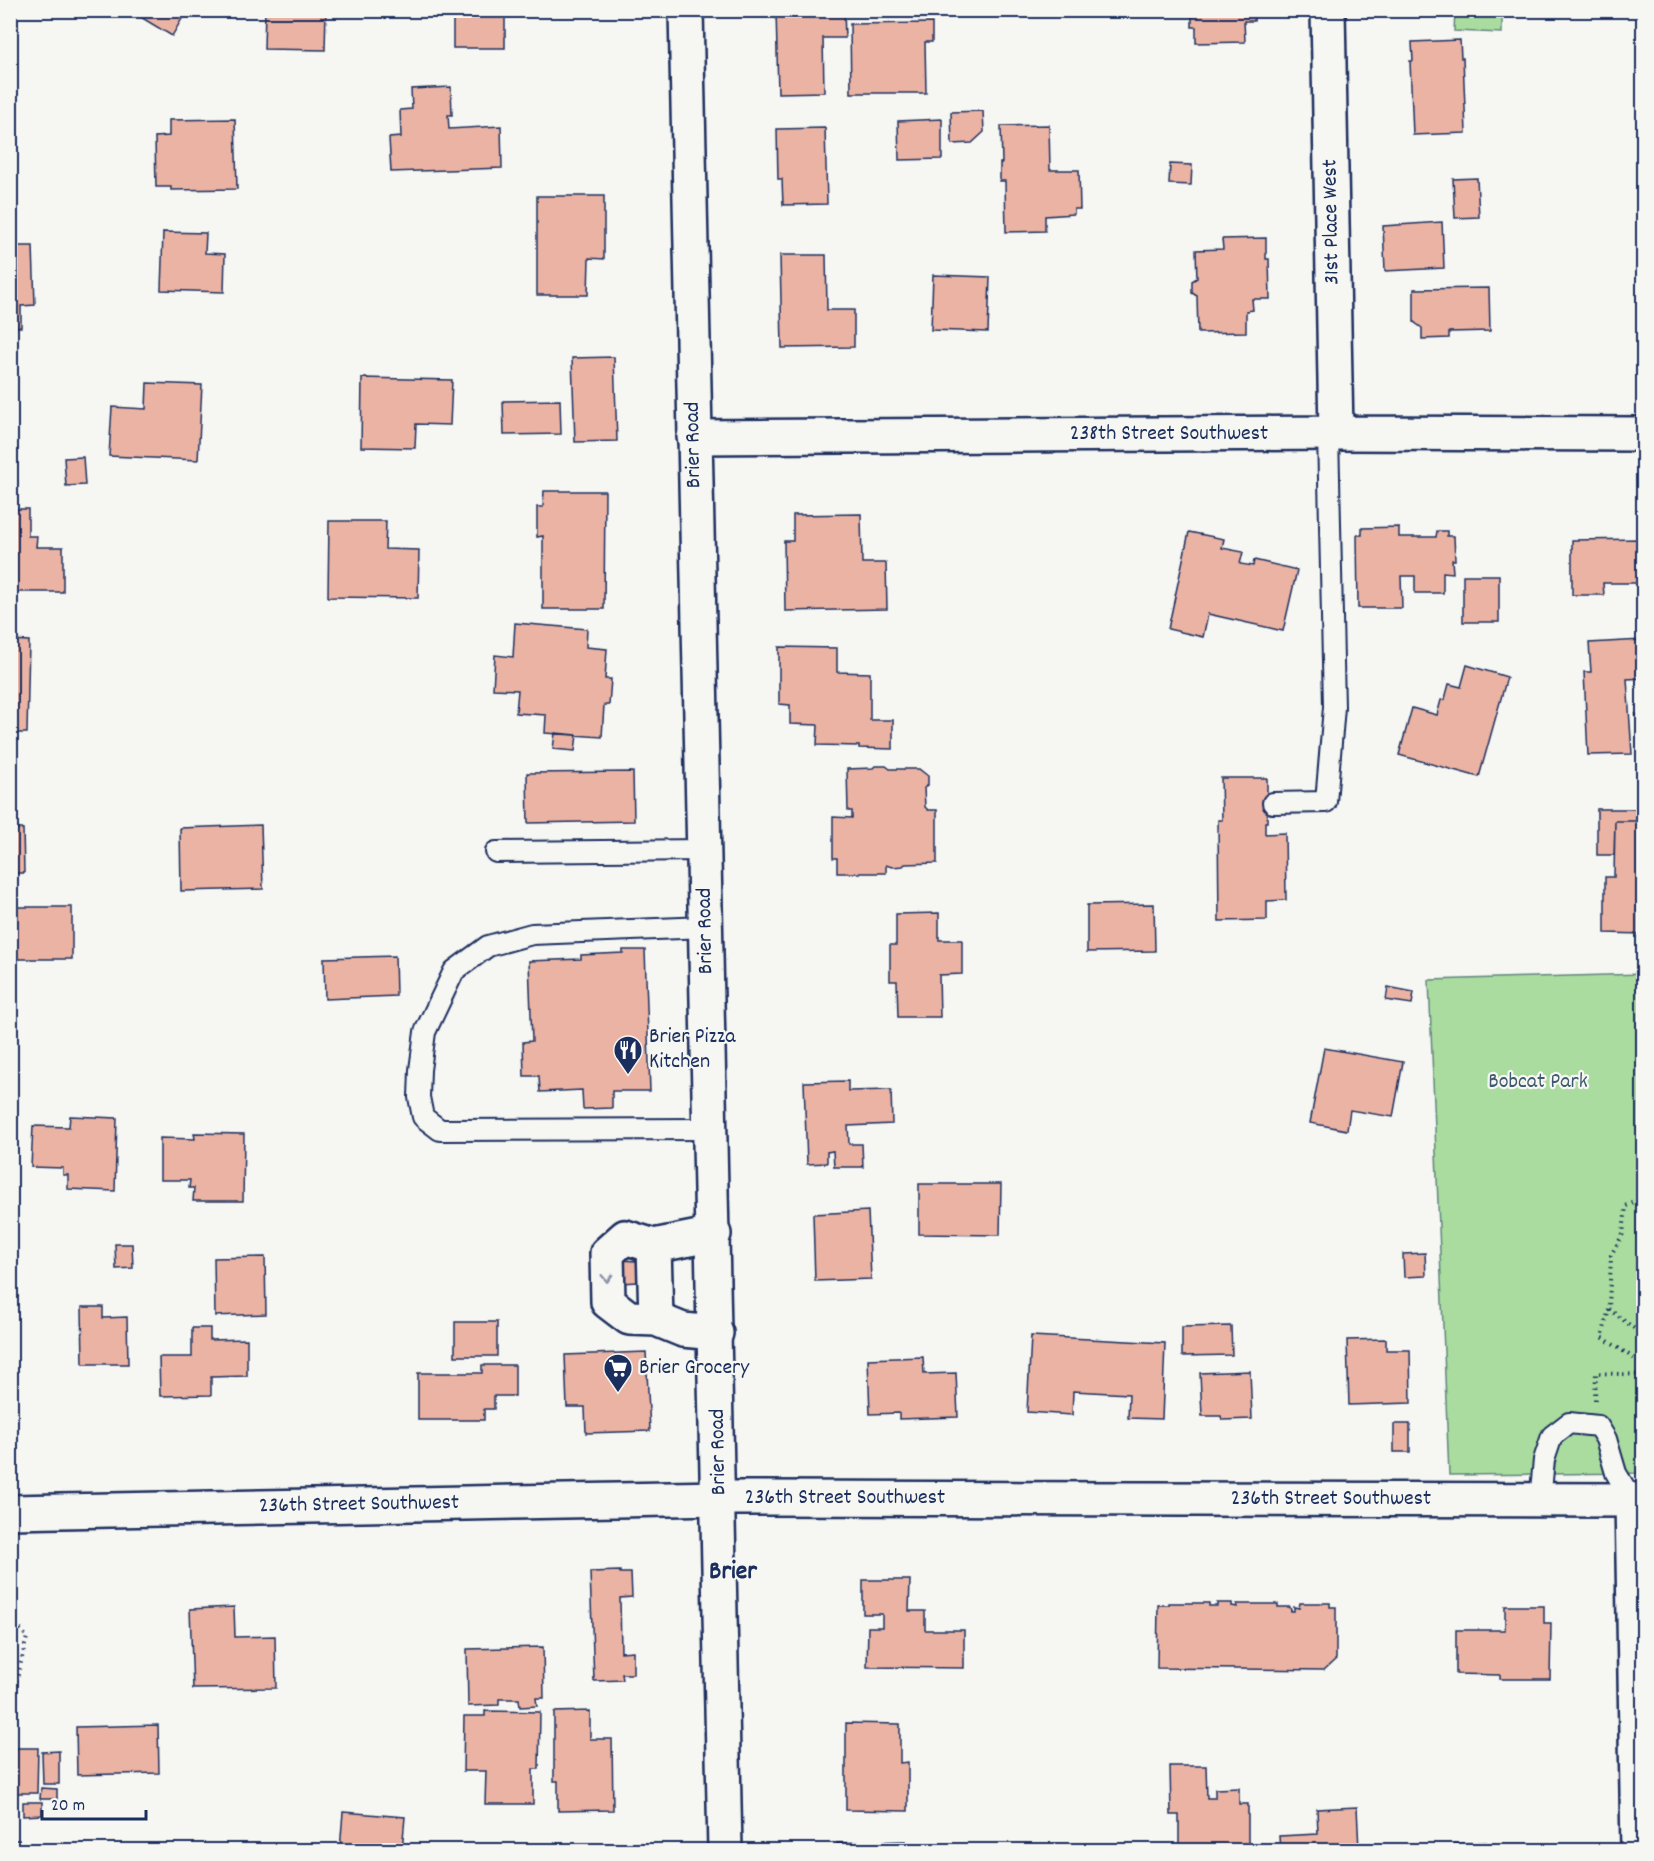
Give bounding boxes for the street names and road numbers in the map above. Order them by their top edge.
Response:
street label: 31st Place West [1315,159,1349,285]
street label: Brier Road [678,401,710,489]
street label: 238th Street Southwest [1070,419,1268,450]
street label: Brier Road [690,887,722,975]
street label: Brier Road [703,1408,735,1496]
street label: 236th Street Southwest [745,1483,945,1514]
street label: 236th Street Southwest [1231,1484,1431,1515]
street label: 236th Street Southwest [259,1488,459,1522]

